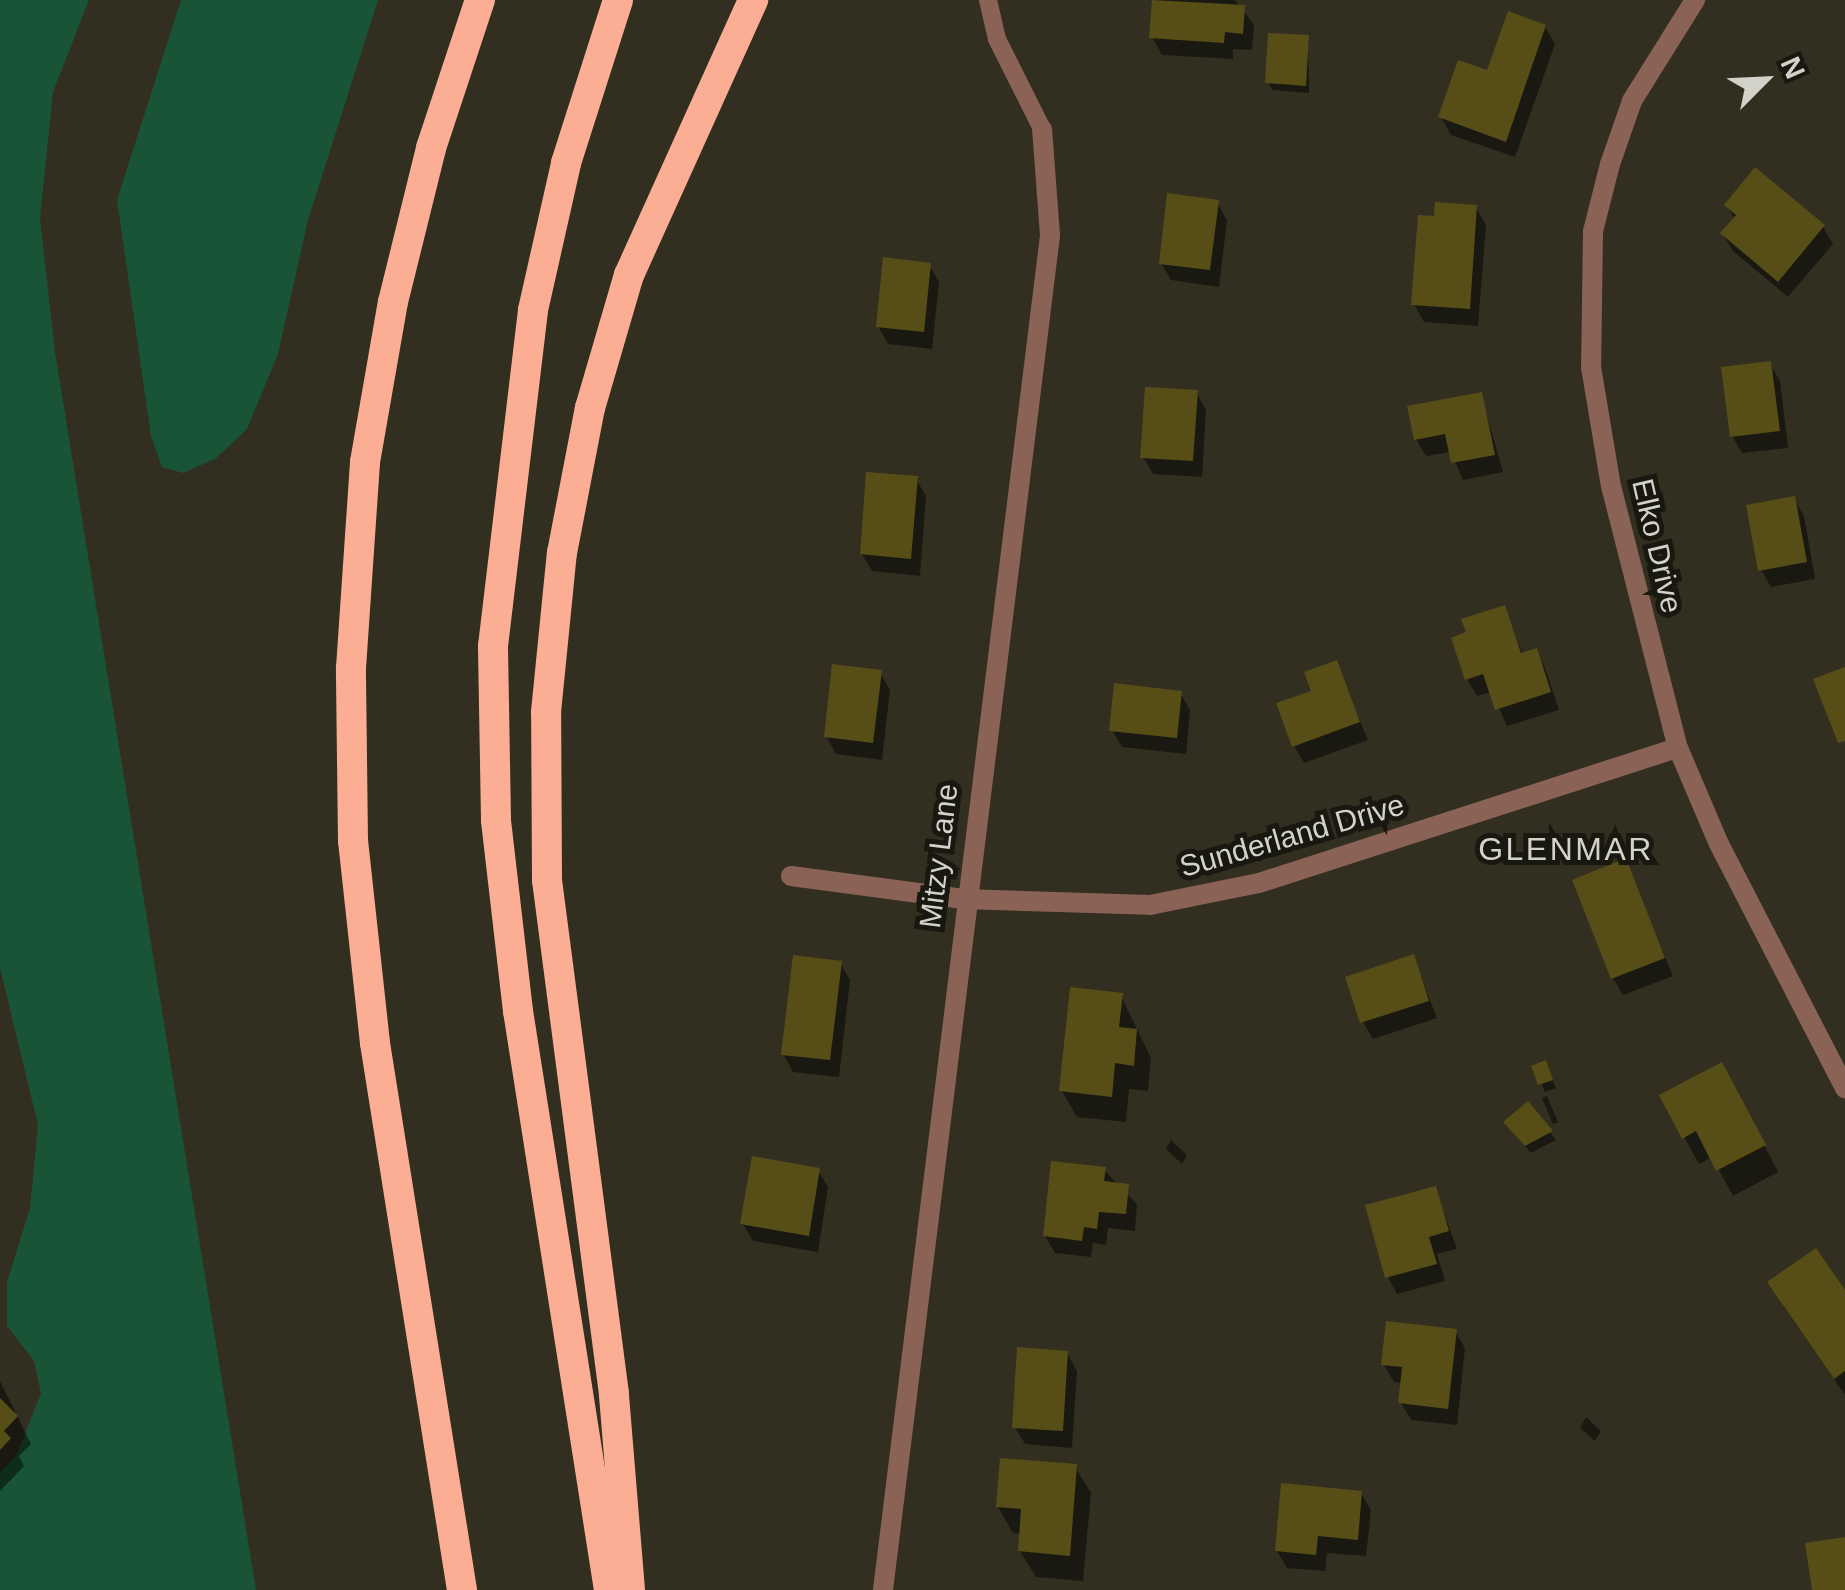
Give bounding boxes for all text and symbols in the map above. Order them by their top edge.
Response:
north arrow [1715,30,1815,130]
text: N [1775,52,1811,83]
street label: Elko Drive [1624,475,1690,617]
street label: Mitzy Lane [912,782,966,930]
street label: Sunderland Drive [1176,787,1408,885]
district label: GLENMAR [1478,830,1654,868]

